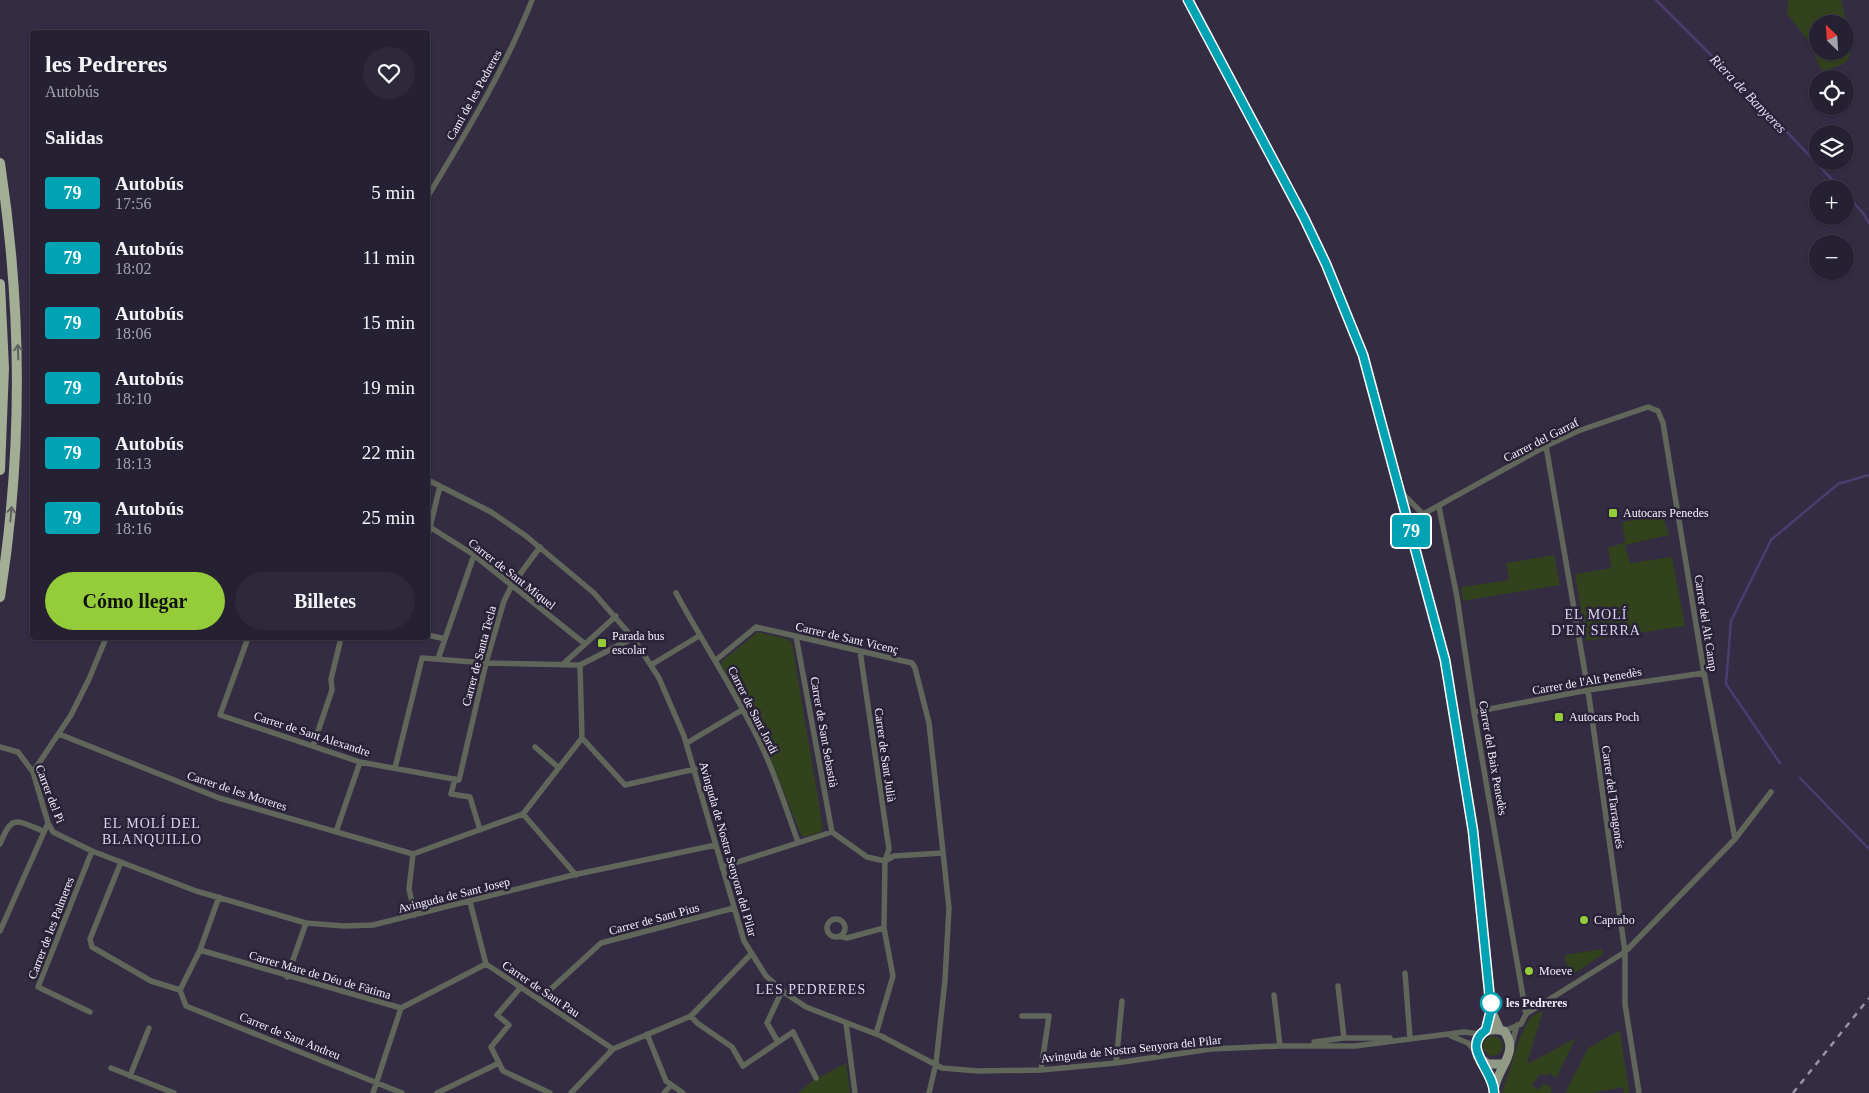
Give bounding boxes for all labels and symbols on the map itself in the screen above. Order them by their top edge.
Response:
north arrow [1809,15,1854,60]
street label: Camí de les Pedreres [443,47,505,143]
water label: Riera de Banyeres [1706,51,1790,137]
one-way arrow [13,344,22,360]
street label: Carrer del Garraf [1501,415,1581,465]
one-way arrow [6,506,16,522]
place label: Autocars Penedes [1623,506,1709,520]
marker: Autocars Penedes [1607,507,1619,519]
line badge: 79 [1388,515,1434,547]
street label: Carrer de Sant Miquel [466,536,559,613]
street label: Carrer del Alt Camp [1691,574,1721,672]
street label: Carrer de Santa Tecla [459,604,499,708]
district label: EL MOLÍ D'EN SERRA [1551,606,1641,638]
street label: Carrer de Sant Vicenç [794,619,900,657]
place label: Parada bus escolar [612,629,665,657]
marker: Parada bus escolar [596,637,608,649]
street label: Carrer de Sant Jordi [725,664,781,757]
street label: Carrer de l'Alt Penedès [1531,664,1643,698]
street label: Carrer de Sant Sebastià [807,675,841,789]
street label: Carrer del Baix Penedès [1476,700,1510,817]
street label: Carrer de Sant Julià [871,707,899,804]
street label: Carrer de Sant Alexandre [252,709,372,759]
place label: Autocars Poch [1569,710,1639,724]
marker: Autocars Poch [1553,711,1565,723]
street label: Carrer del Tarragonés [1599,744,1627,850]
street label: Avinguda de Nostra Senyora del Pilar [696,760,760,938]
street label: Carrer del Pi [32,763,68,826]
street label: Carrer de les Moreres [185,768,289,814]
district label: EL MOLÍ DEL BLANQUILLO [102,815,202,847]
street label: Avinguda de Sant Josep [397,874,511,916]
street label: Carrer de les Palmeres [25,875,77,981]
street label: Carrer de Sant Pius [607,900,701,938]
place label: Caprabo [1594,913,1635,927]
marker: Caprabo [1578,914,1590,926]
street label: Carrer Mare de Déu de Fàtima [247,948,393,1002]
street label: Carrer de Sant Pau [500,958,582,1020]
place label: Moeve [1539,964,1572,978]
marker: Moeve [1523,965,1535,977]
district label: LES PEDRERES [756,982,866,997]
marker: les Pedreres [1480,992,1502,1014]
place label: les Pedreres [1506,996,1568,1010]
street label: Carrer de Sant Andreu [237,1009,343,1063]
street label: Avinguda de Nostra Senyora del Pilar [1040,1033,1222,1065]

